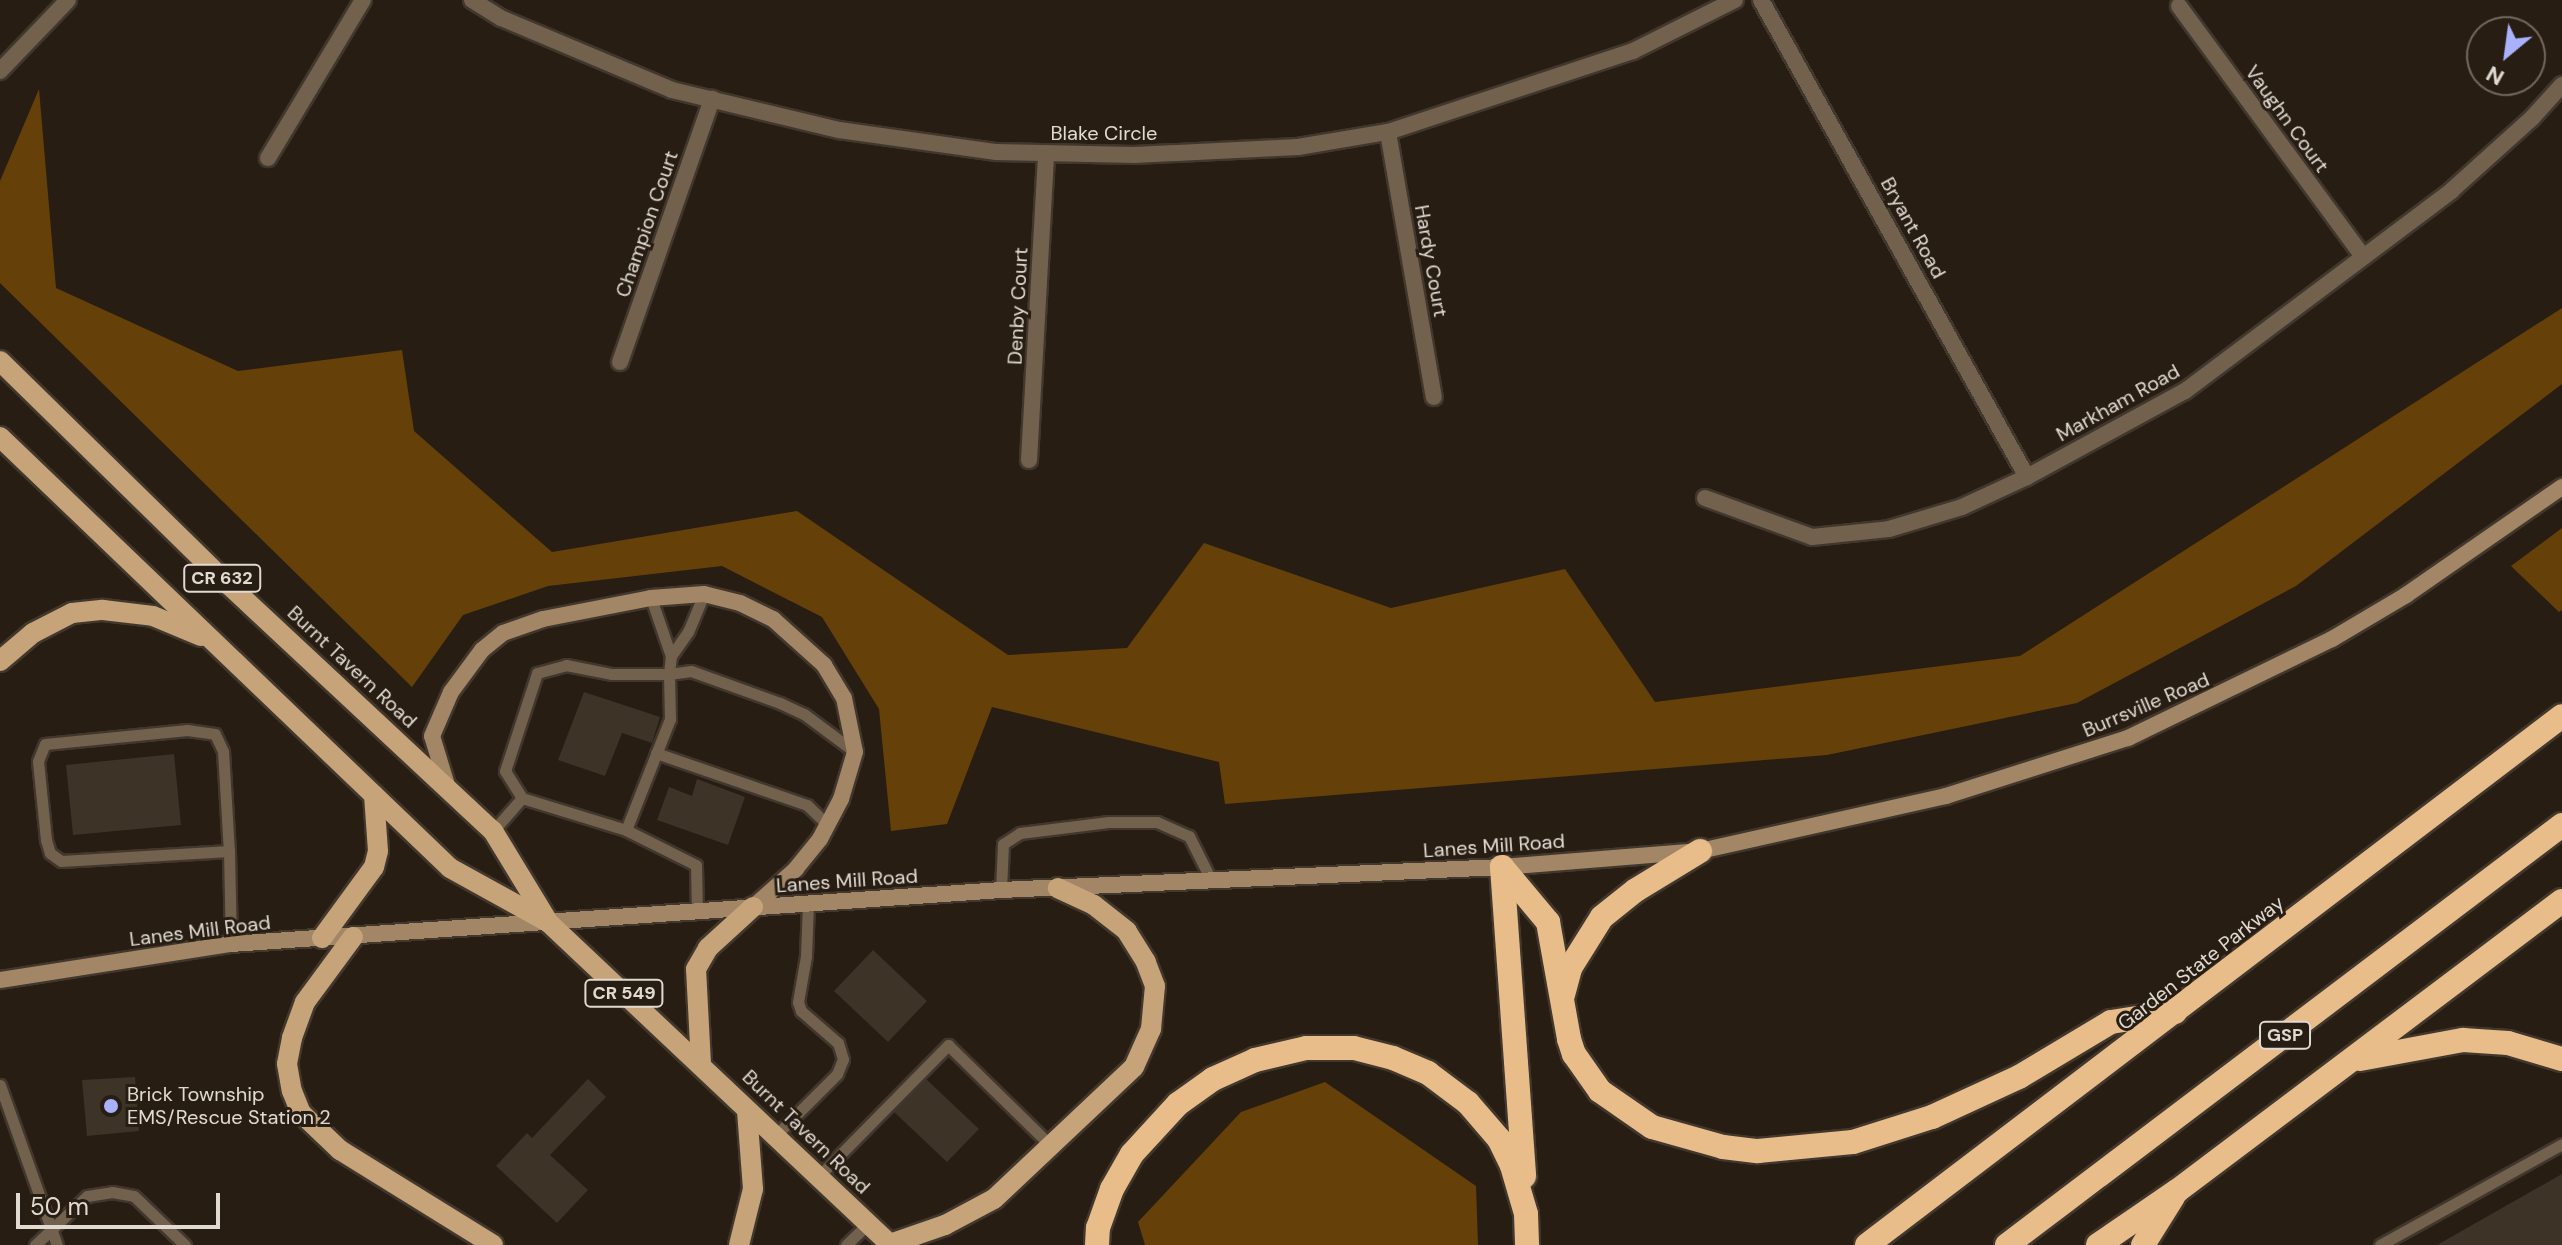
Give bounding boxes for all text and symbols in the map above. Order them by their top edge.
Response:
north arrow [2466,16,2546,96]
text: N [2481,59,2509,92]
street label: Vaughn Court [2240,61,2334,177]
street label: Blake Circle [1051,121,1157,145]
street label: Champion Court [611,148,683,300]
street label: Bryant Road [1875,173,1951,283]
street label: Hardy Court [1409,203,1453,319]
street label: Denby Court [1003,247,1033,365]
street label: Markham Road [2052,359,2184,447]
road number: CR 632 [182,564,262,592]
street label: Burnt Tavern Road [282,601,422,733]
street label: Burrsville Road [2079,668,2213,742]
street label: Lanes Mill Road [1422,829,1566,863]
street label: Lanes Mill Road [775,864,919,898]
street label: Garden State Parkway [2113,891,2289,1035]
street label: Lanes Mill Road [128,910,272,952]
road number: CR 549 [584,979,664,1007]
road number: GSP [2259,1021,2311,1049]
street label: Burnt Tavern Road [737,1065,875,1199]
place label: Brick Township EMS/Rescue Station 2 [127,1082,331,1129]
marker: Brick Township EMS/Rescue Station 2 [102,1097,120,1115]
scale bar [20,1177,224,1227]
text: 50 m [30,1191,89,1222]

